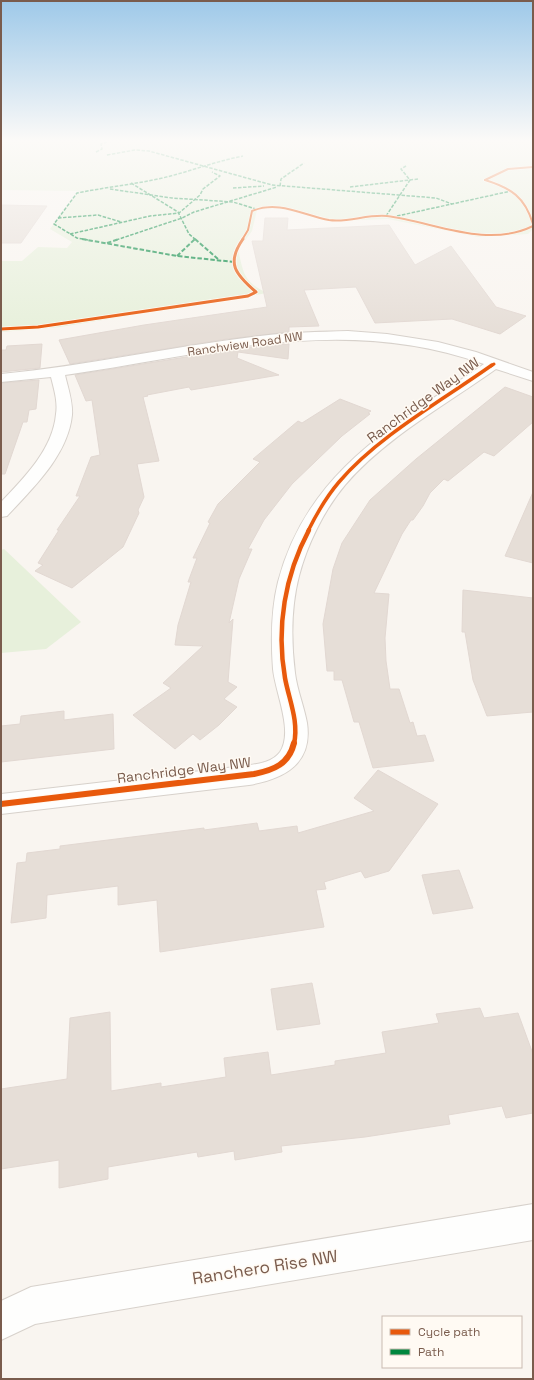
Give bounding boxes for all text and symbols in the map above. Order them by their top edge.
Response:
street label: Ranchview Road NW [186,328,304,360]
street label: Ranchridge Way NW [363,353,483,447]
street label: Ranchridge Way NW [116,753,252,787]
street label: Ranchero Rise NW [191,1245,339,1289]
legend [382,1316,522,1368]
text: Cycle path [418,1324,480,1340]
text: Path [418,1344,444,1360]

